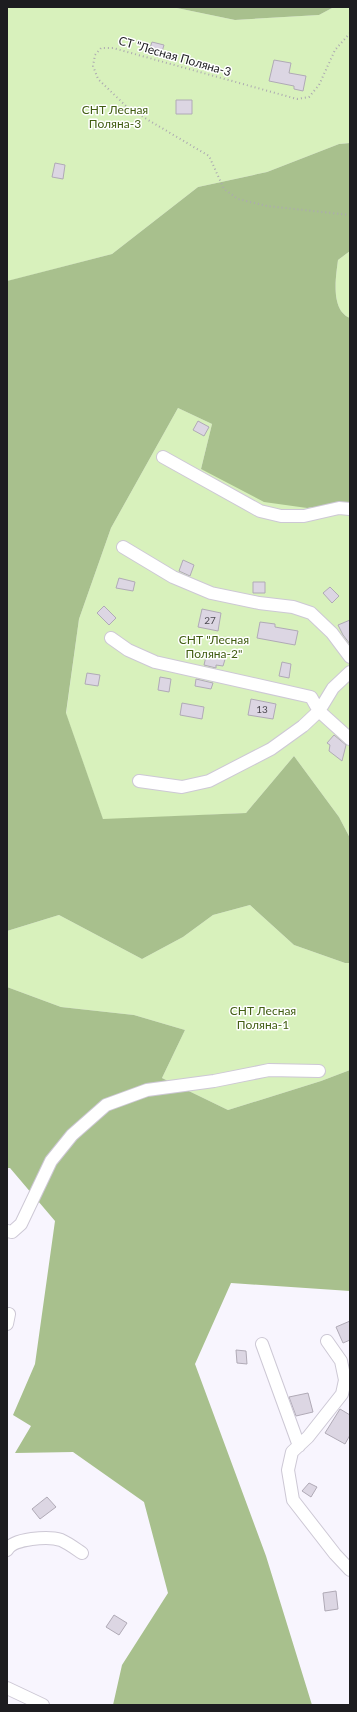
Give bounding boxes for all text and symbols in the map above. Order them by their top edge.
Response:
street label: СТ "Лесная Поляна-3 [117,33,233,79]
park label: СНТ Лесная Поляна-3 [82,102,148,131]
house number: 27 [204,614,216,626]
park label: СНТ "Лесная Поляна-2" [179,632,249,661]
house number: 13 [256,703,268,715]
park label: СНТ Лесная Поляна-1 [230,1003,296,1032]

